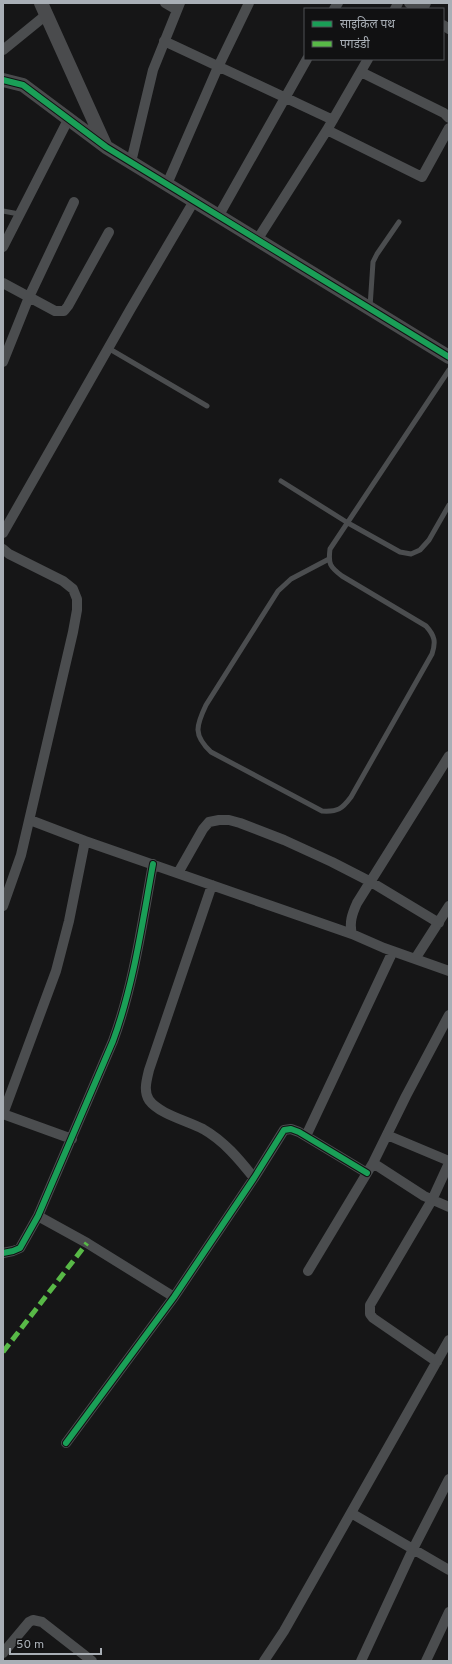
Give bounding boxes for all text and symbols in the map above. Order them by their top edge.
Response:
legend [304,8,444,60]
text: साइकिल पथ [340,16,395,33]
text: पगडंडी [340,36,370,53]
scale bar [10,1630,101,1656]
text: 50 m [16,1637,44,1653]

